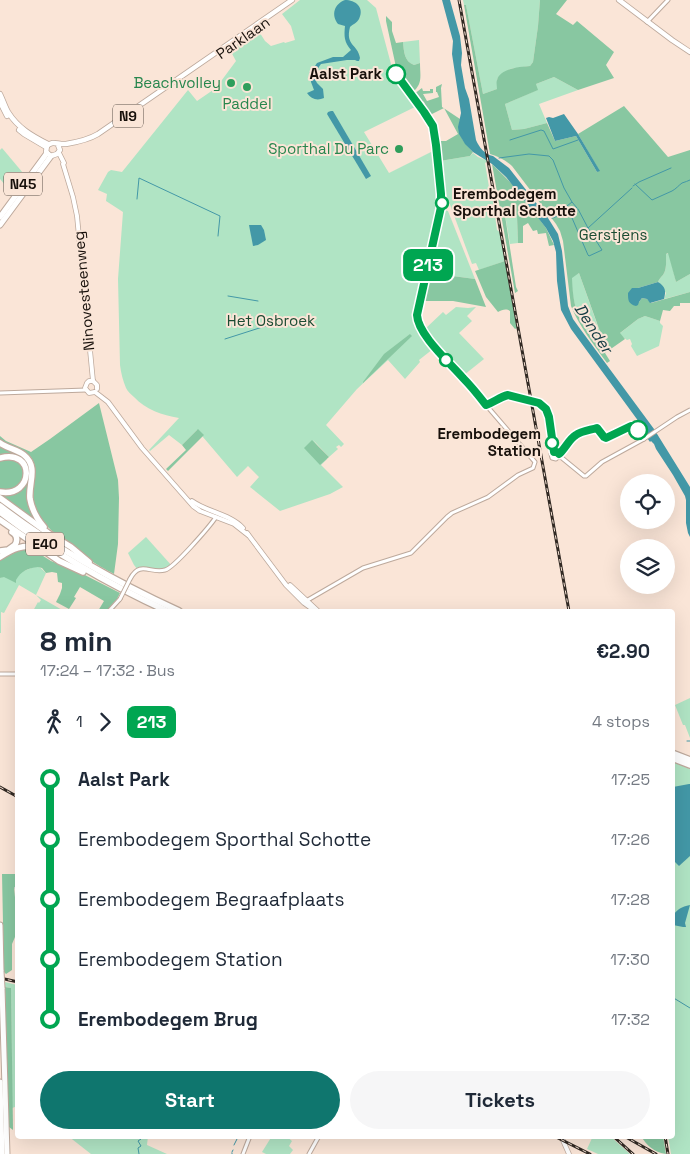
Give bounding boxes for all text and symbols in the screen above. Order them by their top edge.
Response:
street label: Parklaan [212,12,273,63]
place label: Aalst Park [309,64,383,83]
marker: Aalst Park [386,64,406,84]
place label: Beachvolley [133,73,221,92]
marker: Beachvolley [225,77,237,89]
marker: Paddel [241,81,253,93]
place label: Paddel [222,94,272,113]
road number: N9 [113,104,143,128]
place label: Sporthal Du Parc [268,139,389,158]
marker: Sporthal Du Parc [393,143,405,155]
road number: N45 [4,172,42,195]
place label: Erembodegem Sporthal Schotte [453,184,576,220]
marker: Erembodegem Sporthal Schotte [435,196,449,210]
park label: Gerstjens [579,225,647,244]
street label: Ninovesteenweg [69,230,98,352]
line badge: 213 [399,249,457,281]
text: 213 [413,253,443,276]
water label: Dender [570,299,619,359]
park label: Het Osbroek [227,311,315,330]
unlabelled marker [439,353,453,367]
unlabelled marker [628,420,648,440]
place label: Erembodegem Station [438,424,541,460]
marker: Erembodegem Station [545,436,559,450]
map controls [620,474,675,594]
button: locate [620,474,675,529]
road number: E40 [26,532,64,556]
button: layers [620,539,675,594]
text: 8 min [40,623,113,659]
text: €2.90 [596,639,650,664]
text: 17:24 – 17:32 · Bus [40,660,175,681]
icon: walk [40,708,68,736]
icon: forward [91,708,119,736]
text: 213 [137,710,166,733]
text: 1 [76,711,83,732]
text: 4 stops [592,711,650,732]
text: Aalst Park [78,767,170,792]
text: 17:25 [611,769,650,790]
text: Erembodegem Sporthal Schotte [78,827,371,852]
text: 17:26 [611,829,650,850]
text: Erembodegem Begraafplaats [78,887,345,912]
text: 17:28 [611,889,650,910]
text: Erembodegem Station [78,947,283,972]
text: 17:30 [610,949,650,970]
text: Erembodegem Brug [78,1007,258,1032]
text: 17:32 [611,1009,650,1030]
button: Start [40,1071,340,1129]
button: Tickets [350,1071,650,1129]

